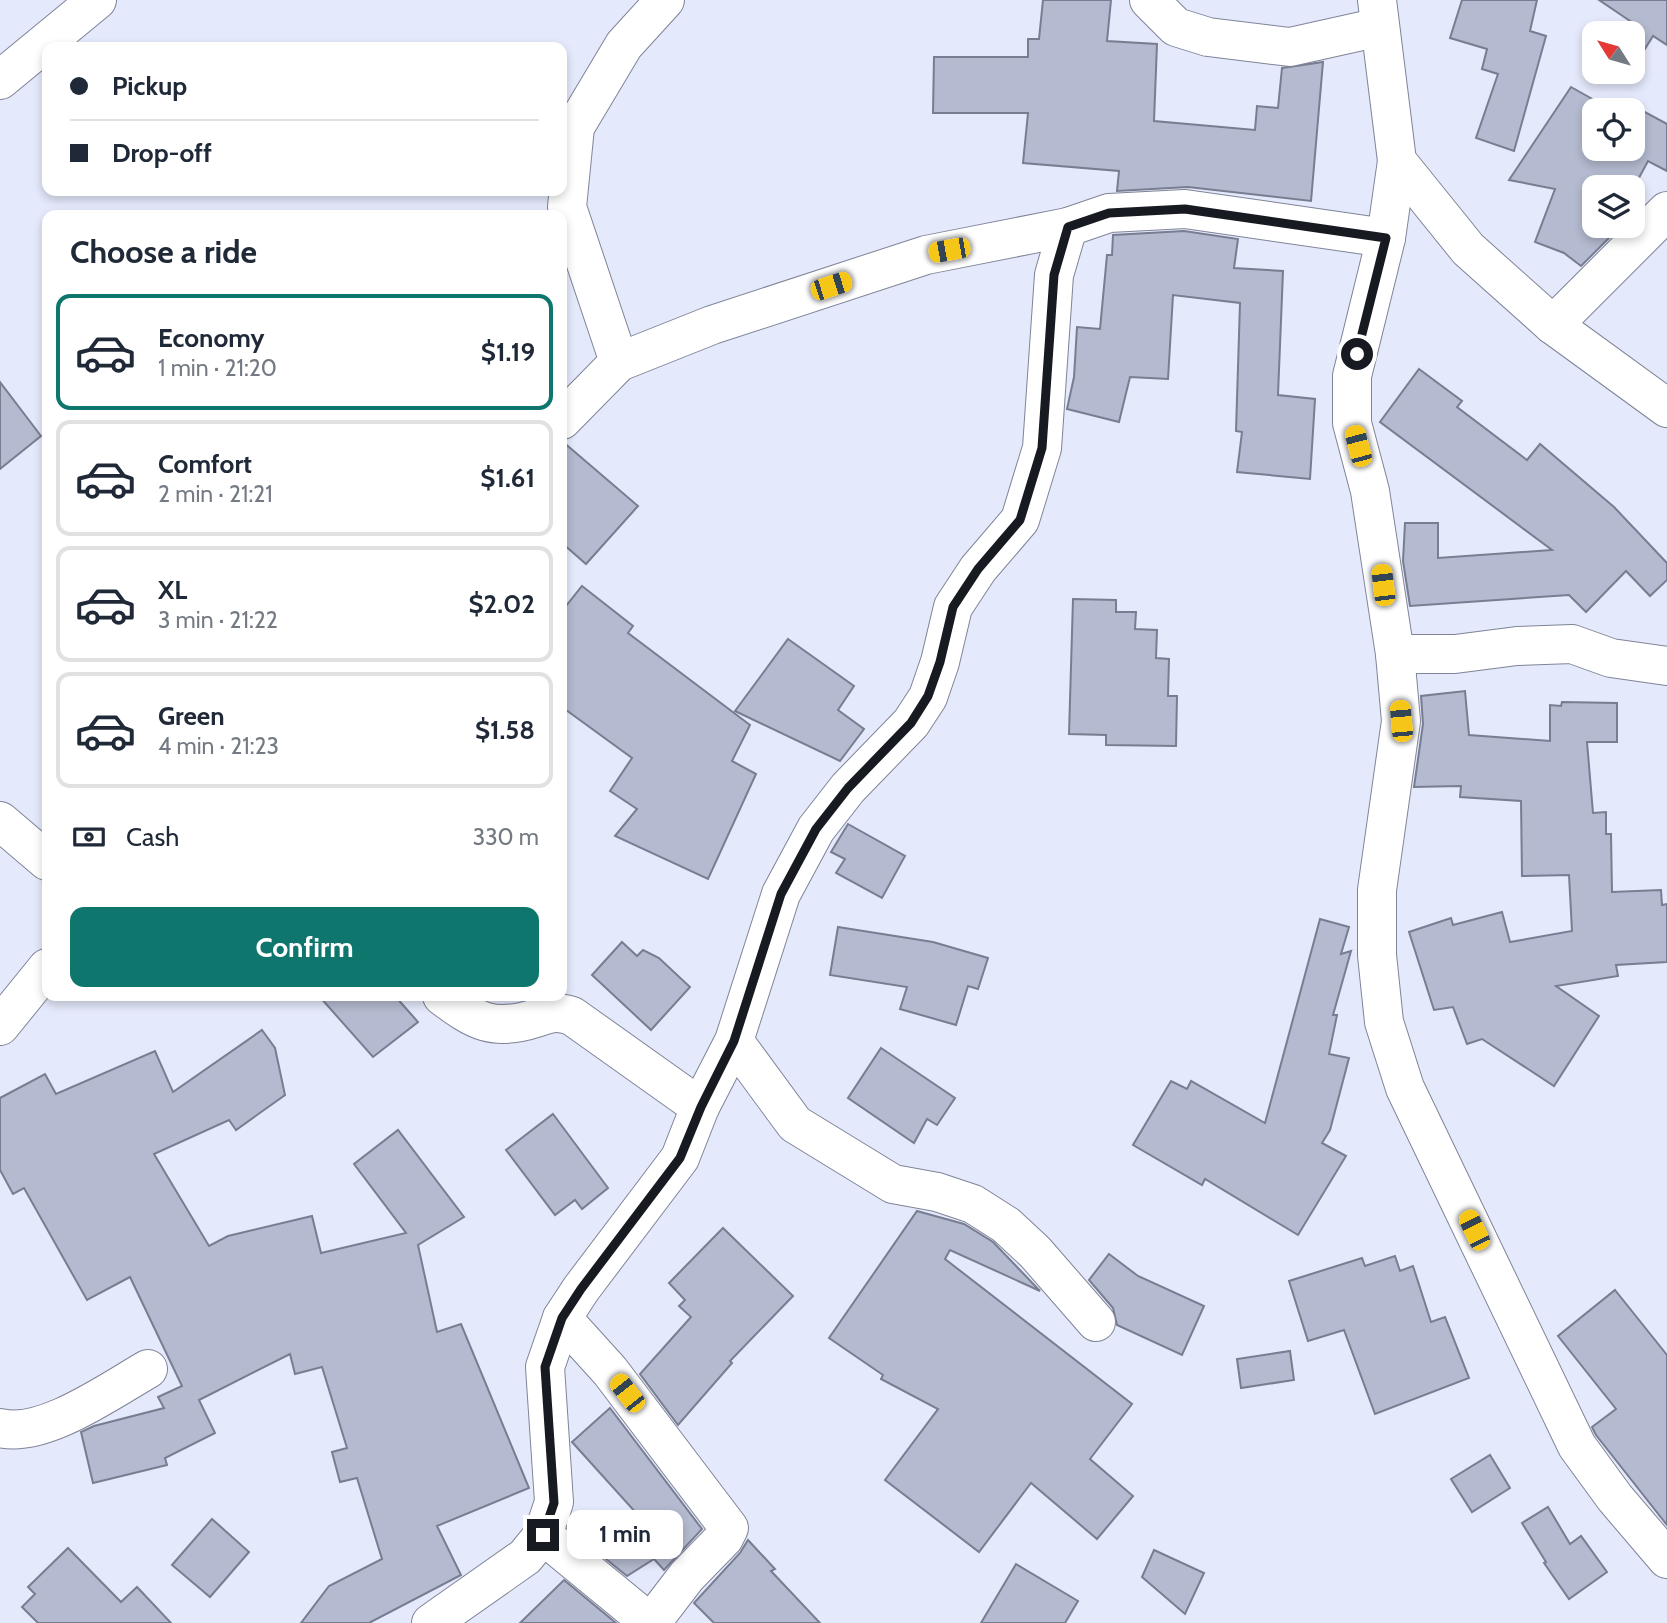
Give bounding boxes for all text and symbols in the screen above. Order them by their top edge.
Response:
north arrow [1582,21,1645,84]
map controls [1582,21,1645,238]
text: Pickup [112,70,187,102]
button: locate [1582,98,1645,161]
text: Drop-off [112,137,212,169]
button: layers [1582,175,1645,238]
text: Choose a ride [70,232,257,271]
car [927,236,972,264]
car [808,270,855,302]
icon: car [74,321,137,384]
text: Economy [158,322,264,354]
text: $1.19 [481,336,535,368]
route start [1341,338,1373,370]
text: 1 min · 21:20 [158,354,277,382]
car [1343,423,1374,469]
icon: car [74,447,137,510]
text: Comfort [158,448,252,480]
text: $1.61 [480,462,535,494]
text: 2 min · 21:21 [158,480,273,508]
car [1371,563,1396,607]
icon: car [74,573,137,636]
text: XL [158,574,187,606]
text: $2.02 [469,588,535,620]
text: 3 min · 21:22 [158,606,278,634]
icon: car [74,699,137,762]
car [1389,699,1414,743]
text: Green [158,700,225,732]
text: $1.58 [475,714,535,746]
text: 4 min · 21:23 [158,732,279,760]
icon: cash [70,818,108,856]
text: Cash [126,821,179,853]
text: 330 m [473,823,539,851]
button: Confirm [70,907,539,987]
car [1456,1207,1493,1253]
car [606,1370,649,1416]
callout: 1 min [568,1510,683,1560]
route end [527,1519,559,1551]
text: 1 min [599,1520,651,1548]

